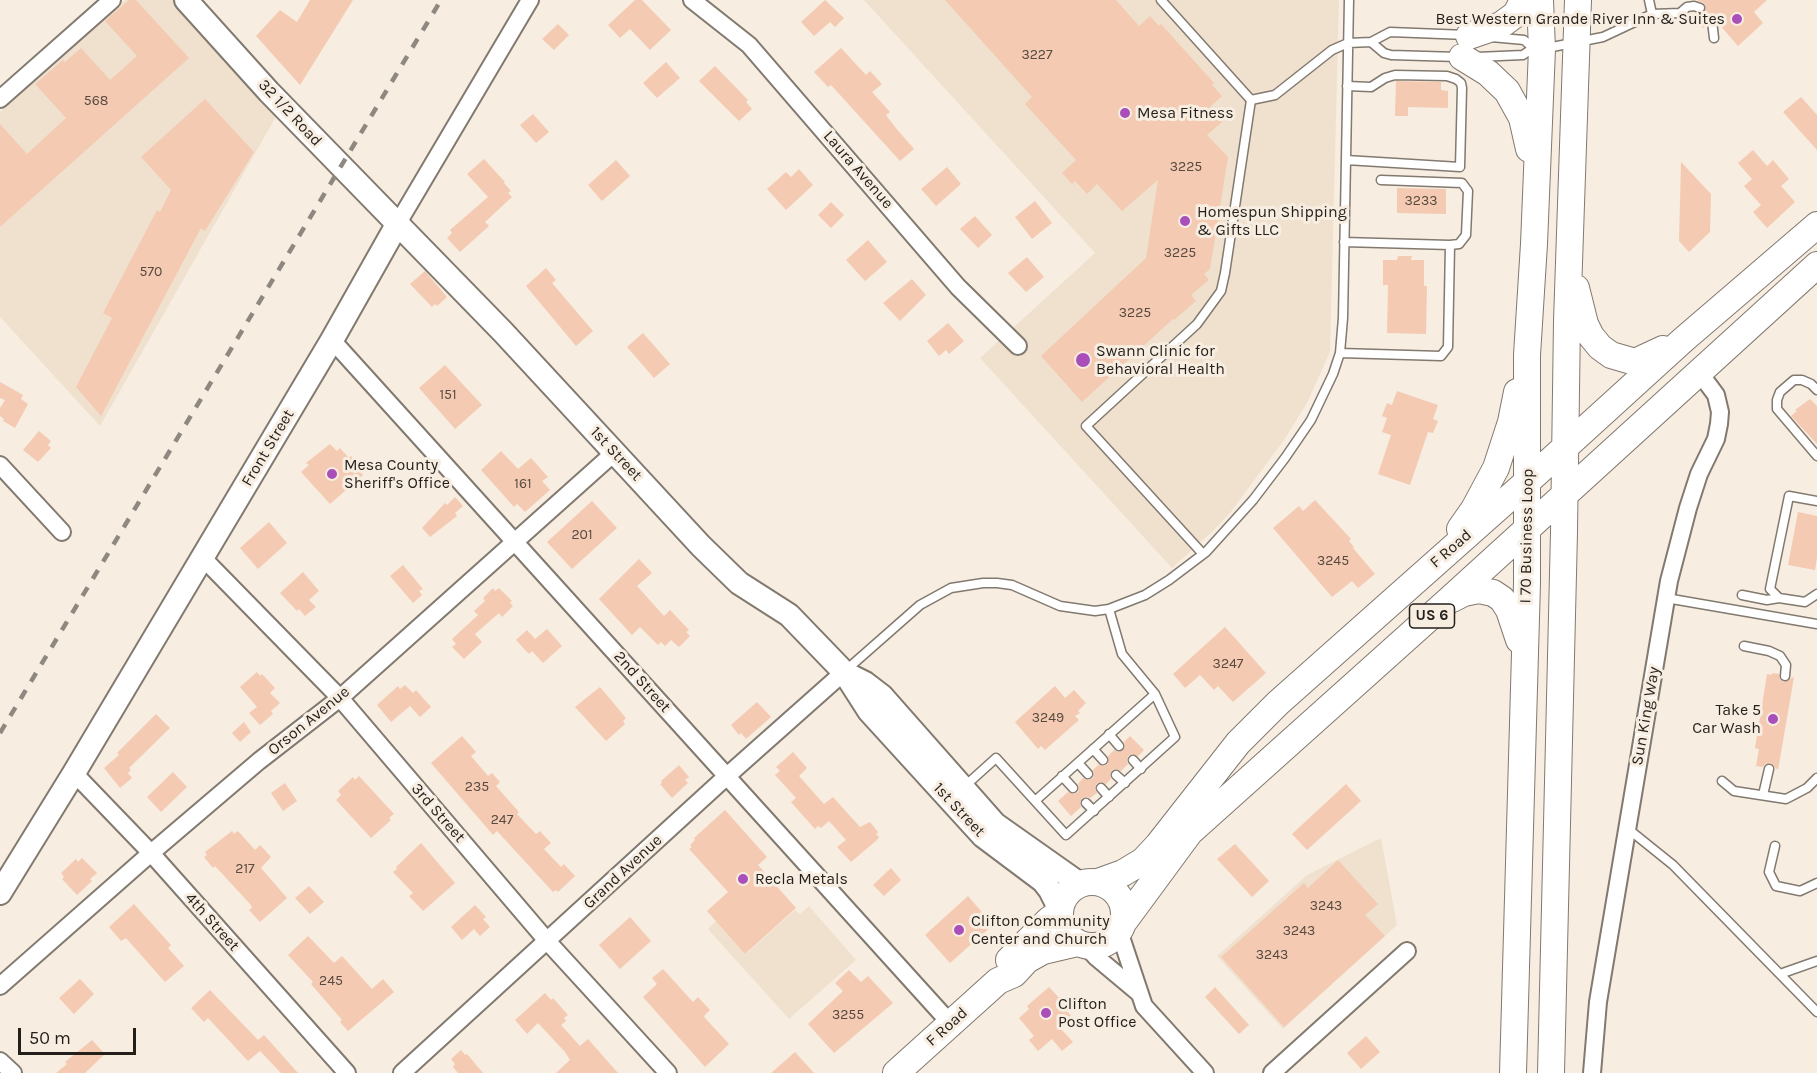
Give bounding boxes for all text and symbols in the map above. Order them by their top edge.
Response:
place label: Best Western Grande River Inn & Suites [1435,9,1725,29]
marker: Best Western Grande River Inn & Suites [1730,12,1744,26]
house number: 3227 [1021,47,1053,63]
street label: 32 1/2 Road [254,76,326,150]
house number: 568 [84,93,108,109]
place label: Mesa Fitness [1137,103,1234,123]
marker: Mesa Fitness [1118,106,1132,120]
street label: Laura Avenue [819,127,897,213]
house number: 3225 [1170,159,1202,175]
house number: 3233 [1405,193,1437,209]
place label: Homespun Shipping & Gifts LLC [1197,202,1347,240]
marker: Homespun Shipping & Gifts LLC [1178,214,1192,228]
house number: 3225 [1164,245,1196,261]
house number: 570 [140,264,162,280]
house number: 3225 [1119,305,1151,321]
place label: Swann Clinic for Behavioral Health [1096,341,1225,379]
marker: Swann Clinic for Behavioral Health [1074,351,1092,369]
house number: 151 [439,387,457,403]
street label: Front Street [238,406,298,490]
street label: 1st Street [586,423,646,485]
place label: Mesa County Sheriff's Office [344,455,450,493]
marker: Mesa County Sheriff's Office [325,467,339,481]
street label: I 70 Business Loop [1516,468,1538,604]
house number: 161 [514,476,532,492]
street label: F Road [1426,526,1476,572]
house number: 201 [571,527,593,543]
house number: 3245 [1317,553,1349,569]
road number: US 6 [1410,604,1454,628]
street label: 2nd Street [609,647,675,717]
house number: 3247 [1213,656,1243,672]
street label: Sun King Way [1628,665,1664,767]
street label: Orson Avenue [264,682,354,760]
place label: Take 5 Car Wash [1692,700,1761,738]
house number: 3249 [1032,710,1064,726]
marker: Take 5 Car Wash [1766,712,1780,726]
street label: 3rd Street [407,779,469,847]
house number: 235 [465,779,489,795]
street label: 1st Street [929,779,989,841]
house number: 247 [491,812,513,828]
street label: Grand Avenue [580,831,666,913]
house number: 217 [235,861,255,877]
place label: Recla Metals [755,869,848,889]
marker: Recla Metals [736,872,750,886]
street label: 4th Street [181,889,243,955]
house number: 3243 [1310,898,1342,914]
place label: Clifton Community Center and Church [971,911,1110,949]
marker: Clifton Community Center and Church [952,923,966,937]
house number: 3243 [1283,923,1315,939]
house number: 3243 [1256,947,1288,963]
house number: 245 [319,973,343,989]
place label: Clifton Post Office [1058,994,1136,1032]
street label: F Road [922,1003,972,1051]
marker: Clifton Post Office [1039,1006,1053,1020]
house number: 3255 [832,1007,864,1023]
scale bar [21,1016,140,1054]
text: 50 m [29,1027,71,1049]

